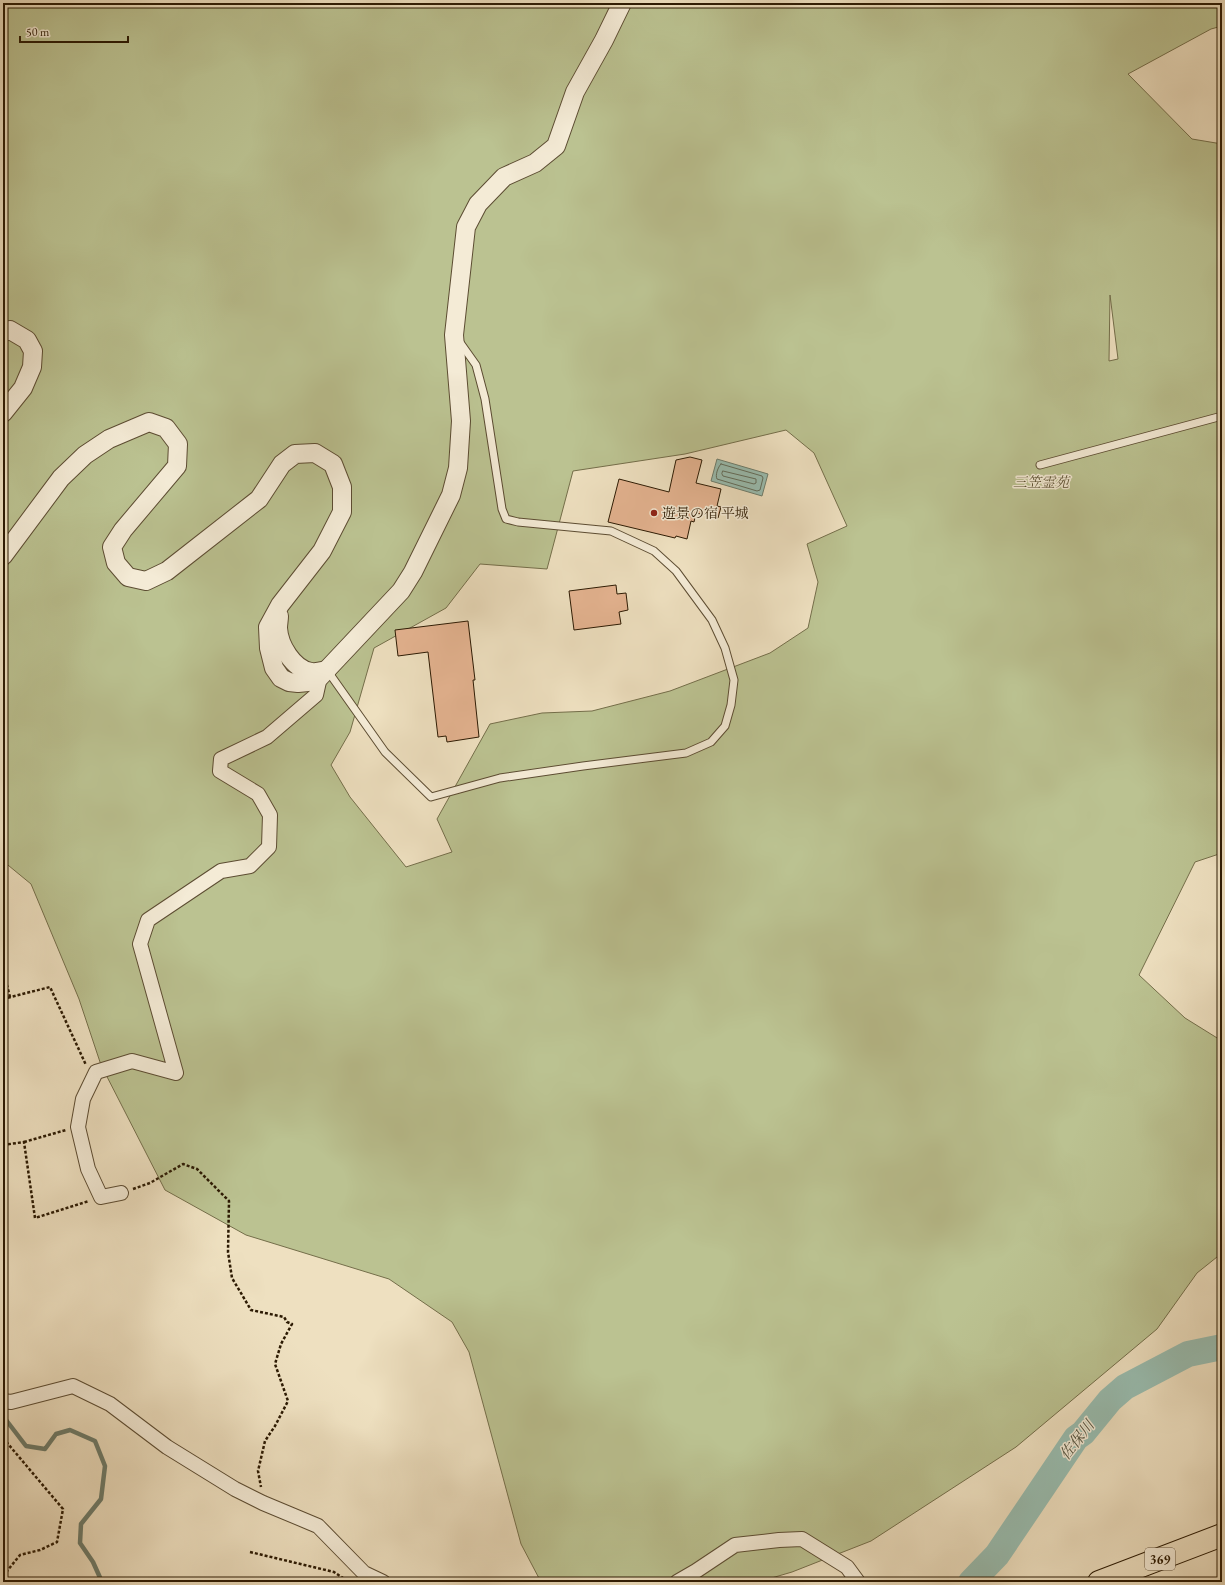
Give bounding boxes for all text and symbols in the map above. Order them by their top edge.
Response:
scale bar [20,18,128,44]
text: 50 m [26,24,50,40]
park label: 三笠霊苑 [1013,473,1071,491]
place label: 遊景の宿 平城 [662,504,749,522]
marker: 遊景の宿 平城 [649,508,659,518]
water label: 佐保川 [1055,1415,1099,1463]
road number: 369 [1145,1548,1175,1570]

